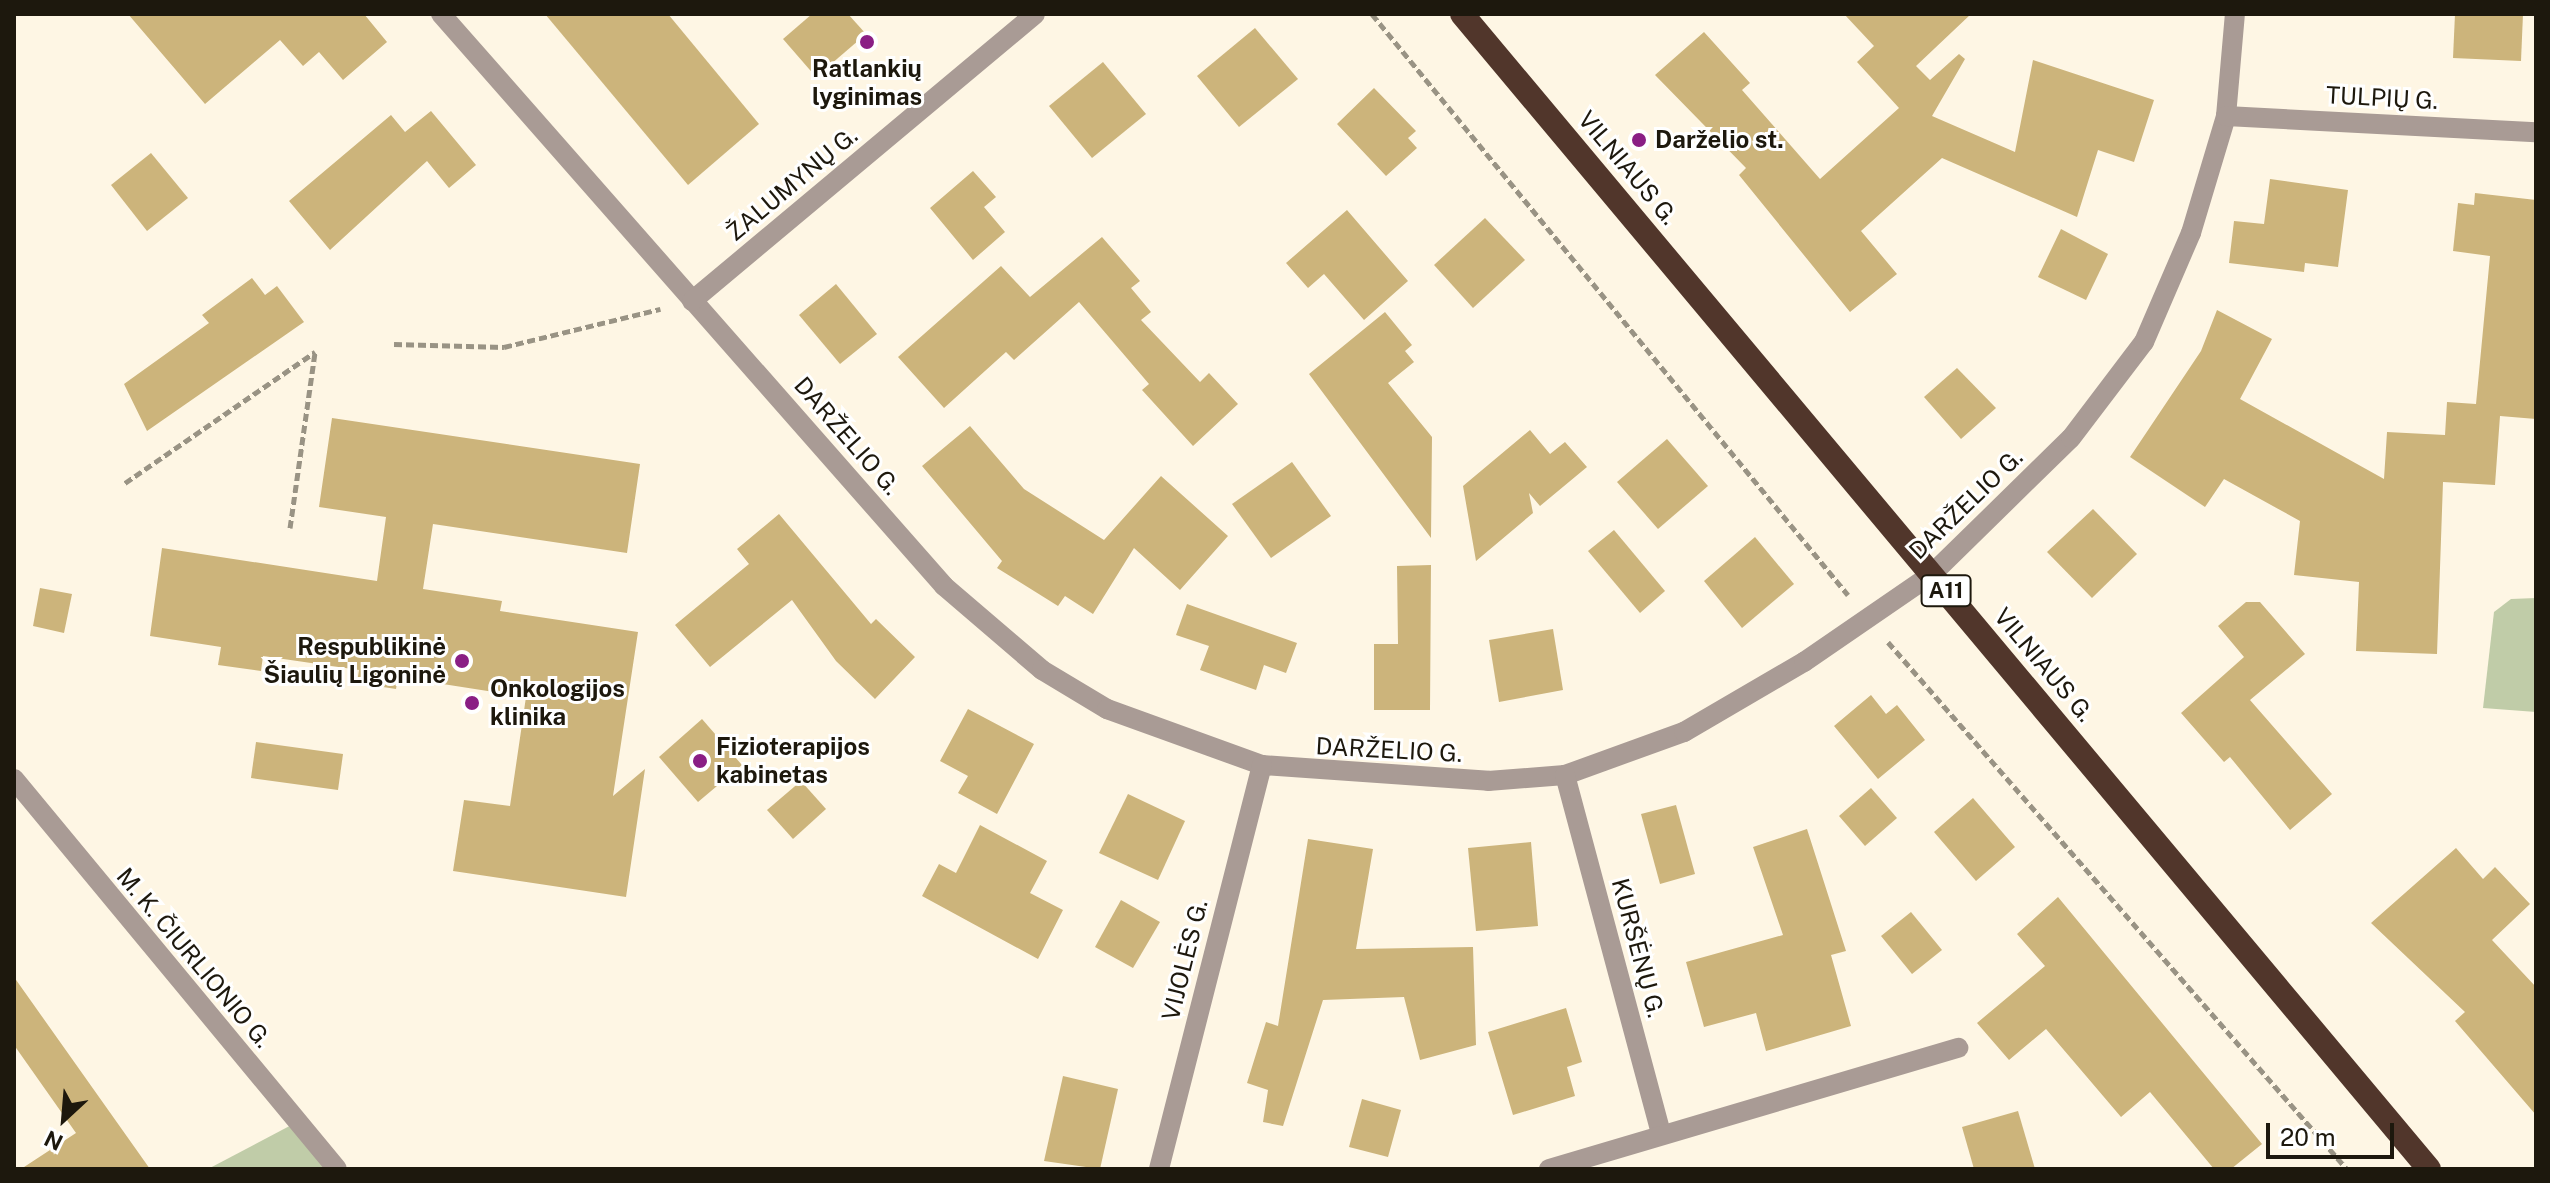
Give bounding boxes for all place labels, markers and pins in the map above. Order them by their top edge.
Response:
marker: Ratlankių lyginimas [858,33,876,51]
place label: Ratlankių lyginimas [812,55,922,111]
place label: Darželio st. [1655,126,1784,154]
marker: Darželio st. [1630,131,1648,149]
place label: Respublikinė Šiaulių Ligoninė [264,633,446,689]
marker: Respublikinė Šiaulių Ligoninė [453,652,471,670]
place label: Onkologijos klinika [490,675,625,731]
marker: Onkologijos klinika [461,692,483,714]
place label: Fizioterapijos kabinetas [716,733,870,789]
marker: Fizioterapijos kabinetas [691,752,709,770]

